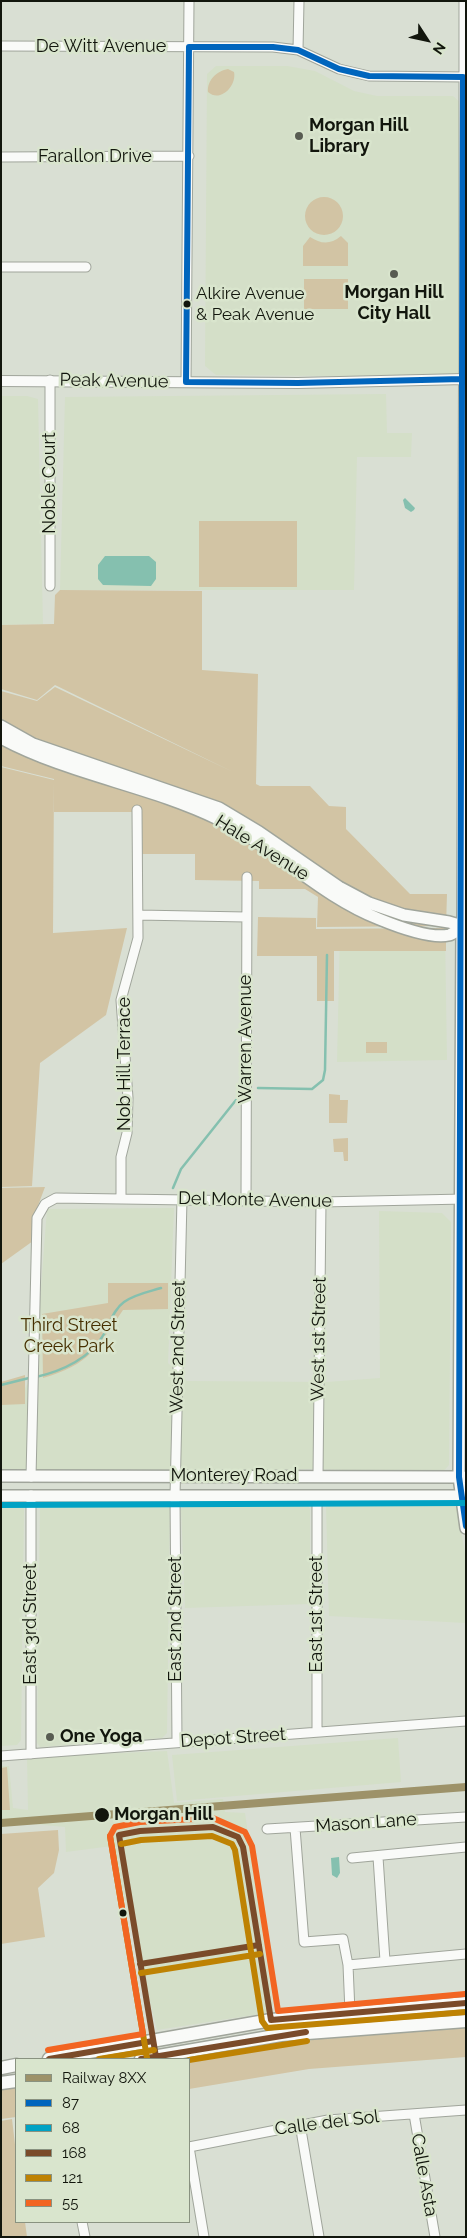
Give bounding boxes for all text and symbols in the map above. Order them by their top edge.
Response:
north arrow [402,15,452,65]
street label: De Witt Avenue [36,36,166,58]
text: N [430,40,449,58]
place label: Morgan Hill Library [309,115,409,158]
marker: Morgan Hill Library [293,130,305,142]
street label: Farallon Drive [38,146,152,168]
marker: Morgan Hill City Hall [388,268,400,280]
place label: Morgan Hill City Hall [344,282,444,324]
place label: Alkire Avenue & Peak Avenue [196,284,314,324]
marker: Alkire Avenue & Peak Avenue [182,299,192,309]
street label: Peak Avenue [59,369,169,393]
street label: Noble Court [39,432,61,534]
street label: Hale Avenue [211,811,313,885]
street label: Warren Avenue [235,975,257,1103]
street label: Nob Hill Terrace [114,997,136,1131]
street label: Del Monte Avenue [178,1188,332,1212]
street label: West 1st Street [307,1277,331,1401]
street label: West 2nd Street [166,1280,190,1414]
park label: Third Street Creek Park [20,1315,118,1358]
street label: Monterey Road [170,1465,298,1487]
street label: East 2nd Street [165,1556,187,1682]
street label: East 1st Street [306,1556,328,1672]
street label: East 3rd Street [20,1563,42,1685]
street label: Depot Street [180,1724,286,1752]
place label: One Yoga [60,1726,142,1748]
marker: One Yoga [44,1731,56,1743]
place label: Morgan Hill [114,1804,214,1826]
marker: Morgan Hill [93,1806,111,1824]
street label: Mason Lane [315,1809,417,1837]
unlabelled marker [118,1908,128,1918]
legend [15,2058,190,2223]
text: Railway 8XX [62,2069,146,2087]
text: 87 [62,2094,79,2112]
street label: Calle del Sol [274,2106,380,2140]
text: 68 [62,2119,80,2137]
street label: Calle Asta [406,2132,442,2218]
text: 168 [62,2144,86,2162]
text: 121 [62,2169,83,2187]
text: 55 [62,2194,78,2212]

